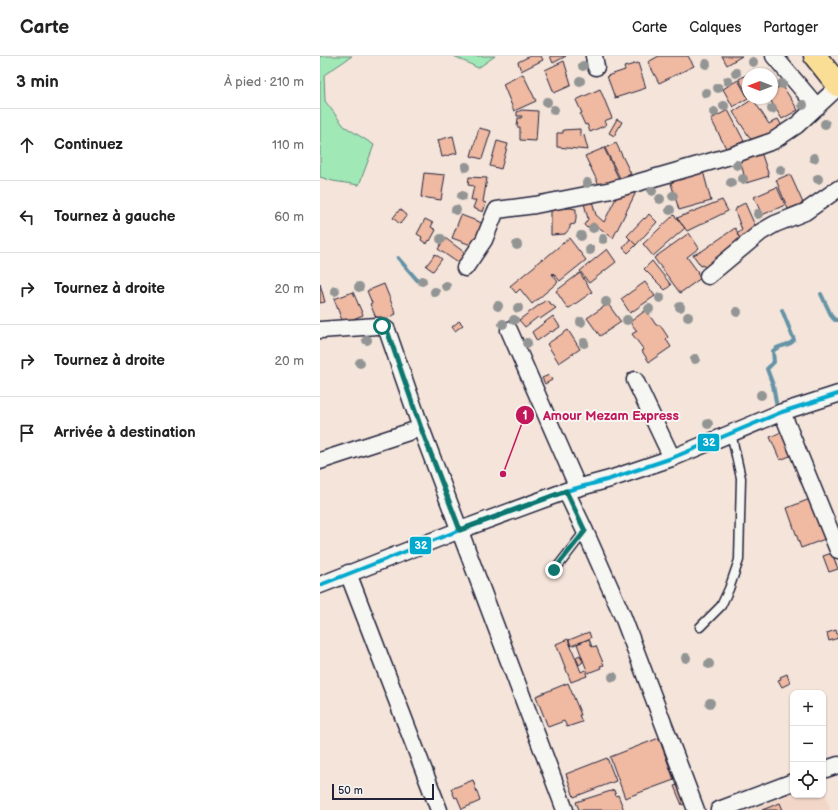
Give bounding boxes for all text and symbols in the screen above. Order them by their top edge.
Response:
text: Carte [20,16,69,39]
text: Carte [632,19,667,36]
text: Calques [689,19,741,36]
text: Partager [763,19,818,36]
north arrow [742,68,778,104]
text: 3 min [16,72,59,92]
text: À pied · 210 m [224,74,304,90]
icon: ahead [16,134,38,156]
text: Continuez [54,135,123,154]
text: 110 m [272,137,304,153]
icon: left [16,206,38,228]
text: Tournez à gauche [54,207,175,226]
text: 60 m [274,209,304,225]
icon: right [16,278,38,300]
text: Tournez à droite [54,279,165,298]
text: 20 m [274,281,304,297]
route start [373,317,391,335]
icon: right [16,350,38,372]
text: Tournez à droite [54,351,165,370]
text: 20 m [274,353,304,369]
callout: Amour Mezam Express [515,403,687,428]
text: 1 [522,408,528,423]
text: Amour Mezam Express [542,408,679,424]
icon: arrive [16,422,38,444]
text: Arrivée à destination [54,423,196,442]
line badge: 32 [697,433,720,452]
text: 32 [702,436,716,449]
line badge: 32 [409,536,432,555]
text: 32 [414,539,428,552]
route end [545,561,563,579]
map controls [790,690,826,798]
button: + [790,690,826,726]
button: − [790,726,826,762]
button: locate [790,762,826,798]
scale bar [332,782,434,801]
text: 50 m [338,784,363,797]

